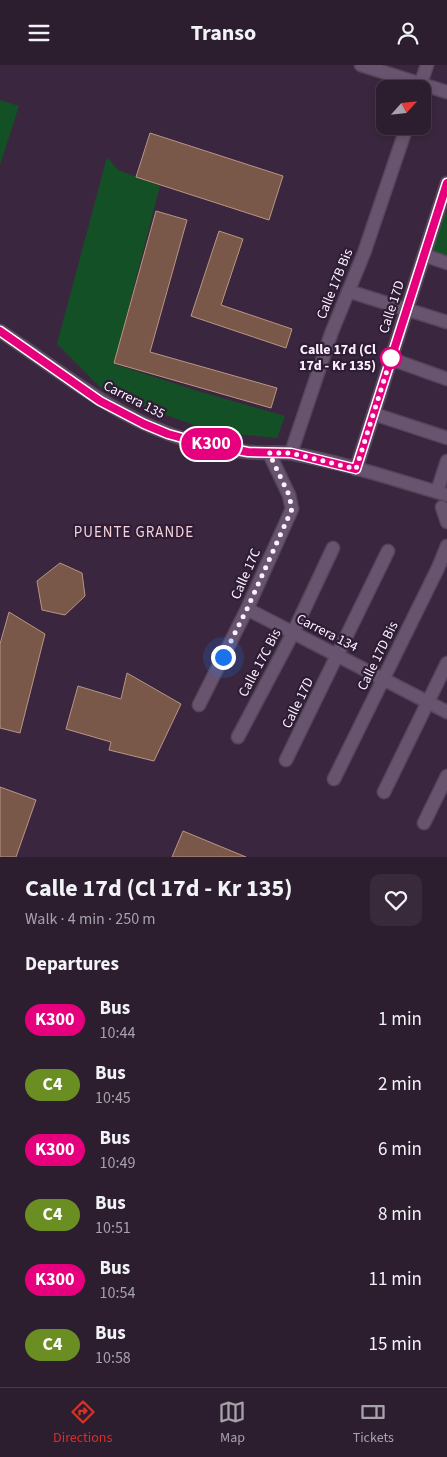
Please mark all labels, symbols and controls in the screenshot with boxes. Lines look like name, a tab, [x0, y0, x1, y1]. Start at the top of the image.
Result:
text: Transo	[191, 17, 256, 49]
icon: menu	[25, 19, 53, 47]
icon: person	[394, 19, 422, 47]
north arrow	[376, 80, 431, 135]
map controls	[376, 80, 431, 135]
street label: Calle 17B Bis	[312, 246, 358, 322]
street label: Calle 17D	[374, 278, 410, 336]
place label: Calle 17d (Cl 17d - Kr 135)	[299, 340, 376, 376]
marker: Calle 17d (Cl 17d - Kr 135)	[380, 347, 402, 369]
street label: Carrera 135	[100, 376, 168, 424]
line badge: K300	[176, 428, 246, 460]
text: K300	[191, 431, 231, 456]
district label: PUENTE GRANDE	[74, 522, 194, 543]
street label: Calle 17C	[226, 545, 266, 603]
street label: Carrera 134	[293, 609, 361, 657]
street label: Calle 17D Bis	[353, 618, 403, 694]
street label: Calle 17C Bis	[234, 625, 286, 700]
your location	[211, 645, 236, 670]
street label: Calle 17D	[277, 674, 319, 732]
text: Calle 17d (Cl 17d - Kr 135)	[25, 871, 292, 906]
button: heart	[370, 874, 422, 926]
text: Walk · 4 min · 250 m	[25, 908, 156, 930]
text: Departures	[25, 951, 119, 978]
text: Bus	[100, 995, 130, 1022]
text: 1 min	[378, 1006, 422, 1033]
text: K300	[35, 1007, 75, 1032]
text: 10:44	[100, 1022, 135, 1044]
text: Bus	[95, 1060, 126, 1087]
text: 2 min	[378, 1071, 422, 1098]
text: C4	[43, 1072, 62, 1097]
text: 10:45	[95, 1087, 131, 1109]
text: Bus	[100, 1125, 130, 1152]
text: 6 min	[378, 1136, 422, 1163]
text: K300	[35, 1137, 75, 1162]
text: 10:49	[100, 1152, 135, 1174]
text: Bus	[95, 1190, 126, 1217]
text: 8 min	[378, 1201, 422, 1228]
text: C4	[43, 1202, 62, 1227]
text: 10:51	[95, 1217, 131, 1239]
text: Bus	[100, 1255, 130, 1282]
text: 11 min	[368, 1266, 422, 1293]
text: K300	[35, 1267, 75, 1292]
text: 10:54	[100, 1282, 135, 1304]
text: Bus	[95, 1320, 126, 1347]
text: 15 min	[368, 1331, 422, 1358]
text: C4	[43, 1332, 62, 1357]
text: 10:58	[95, 1347, 131, 1369]
tab: Directions	[53, 1398, 112, 1448]
tab: Map	[218, 1398, 246, 1448]
tab: Tickets	[353, 1398, 394, 1448]

